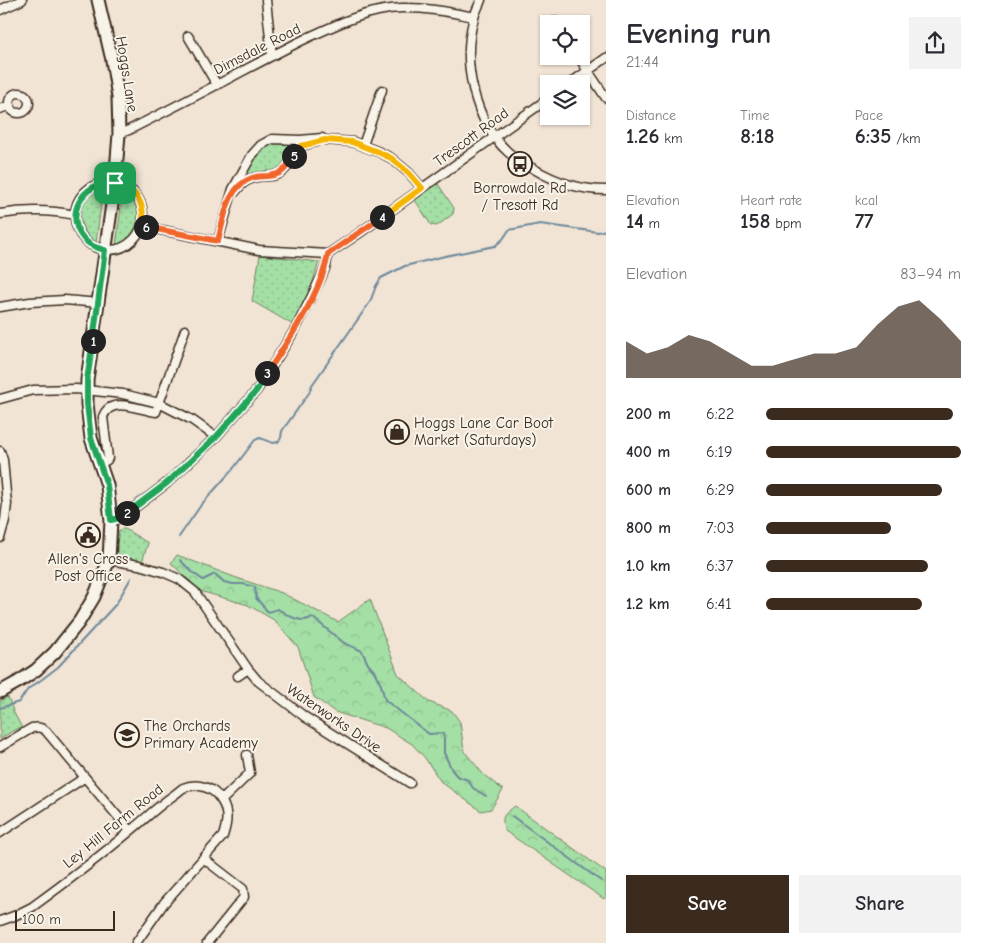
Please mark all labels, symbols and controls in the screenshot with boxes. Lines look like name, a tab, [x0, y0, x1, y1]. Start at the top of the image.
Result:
map controls	[540, 15, 590, 125]
button: locate	[540, 15, 590, 65]
button: share	[909, 17, 961, 69]
text: Evening run	[626, 18, 771, 50]
street label: Dimsdale Road	[210, 19, 304, 79]
street label: Hoggs Lane	[112, 35, 142, 114]
text: 21:44	[626, 53, 659, 71]
button: layers	[540, 75, 590, 125]
street label: Trescott Road	[430, 104, 512, 170]
text: Distance	[626, 107, 676, 124]
text: Time	[740, 107, 769, 124]
text: Pace	[855, 107, 883, 124]
text: 1.26	[626, 124, 660, 148]
text: 8:18	[740, 124, 774, 148]
text: 6:35	[855, 124, 892, 148]
text: km	[660, 130, 683, 147]
text: /km	[892, 130, 921, 147]
pin: 5	[282, 144, 306, 168]
text: 5	[291, 148, 298, 165]
bus stop icon: Borrowdale Rd / Tresott Rd	[507, 151, 533, 177]
pin	[94, 162, 136, 204]
icon: arrive	[101, 169, 129, 197]
place label: Borrowdale Rd / Tresott Rd	[473, 179, 567, 214]
text: Elevation	[626, 192, 680, 209]
text: Heart rate	[740, 192, 802, 209]
text: kcal	[855, 192, 878, 209]
pin: 4	[370, 204, 394, 230]
text: 4	[379, 209, 386, 226]
text: 14	[626, 209, 644, 233]
text: 158	[740, 209, 770, 233]
text: 77	[855, 209, 874, 233]
pin: 6	[134, 214, 158, 240]
text: m	[644, 215, 660, 232]
text: bpm	[770, 215, 802, 232]
text: 6	[143, 219, 150, 236]
text: Elevation	[626, 265, 687, 283]
text: 83–94 m	[900, 265, 961, 283]
pin: 1	[80, 328, 106, 354]
text: 1	[91, 333, 96, 350]
pin: 3	[254, 360, 280, 386]
text: 3	[264, 365, 271, 382]
text: 200 m	[626, 405, 671, 423]
text: 6:22	[706, 405, 734, 423]
place label: Hoggs Lane Car Boot Market (Saturdays)	[414, 414, 554, 449]
shop icon: Hoggs Lane Car Boot Market (Saturdays)	[384, 419, 410, 445]
text: 400 m	[626, 443, 670, 461]
text: 6:19	[706, 443, 732, 461]
text: 600 m	[626, 481, 671, 499]
text: 6:29	[706, 481, 734, 499]
pin: 2	[114, 500, 140, 526]
text: 2	[124, 505, 131, 522]
text: 800 m	[626, 519, 671, 537]
text: 7:03	[706, 519, 734, 537]
public building icon: Allen's Cross Post Office	[75, 522, 101, 548]
place label: Allen's Cross Post Office	[48, 550, 128, 585]
text: 1.0 km	[626, 557, 671, 575]
text: 6:37	[706, 557, 733, 575]
text: 1.2 km	[626, 595, 669, 613]
text: 6:41	[706, 595, 732, 613]
street label: Waterworks Drive	[283, 680, 385, 757]
place label: The Orchards Primary Academy	[144, 717, 258, 752]
school or university icon: The Orchards Primary Academy	[114, 722, 140, 748]
street label: Ley Hill Farm Road	[59, 780, 167, 872]
button: Save	[626, 875, 789, 933]
button: Share	[799, 875, 961, 933]
scale bar	[15, 908, 115, 931]
text: 100 m	[22, 911, 61, 928]

